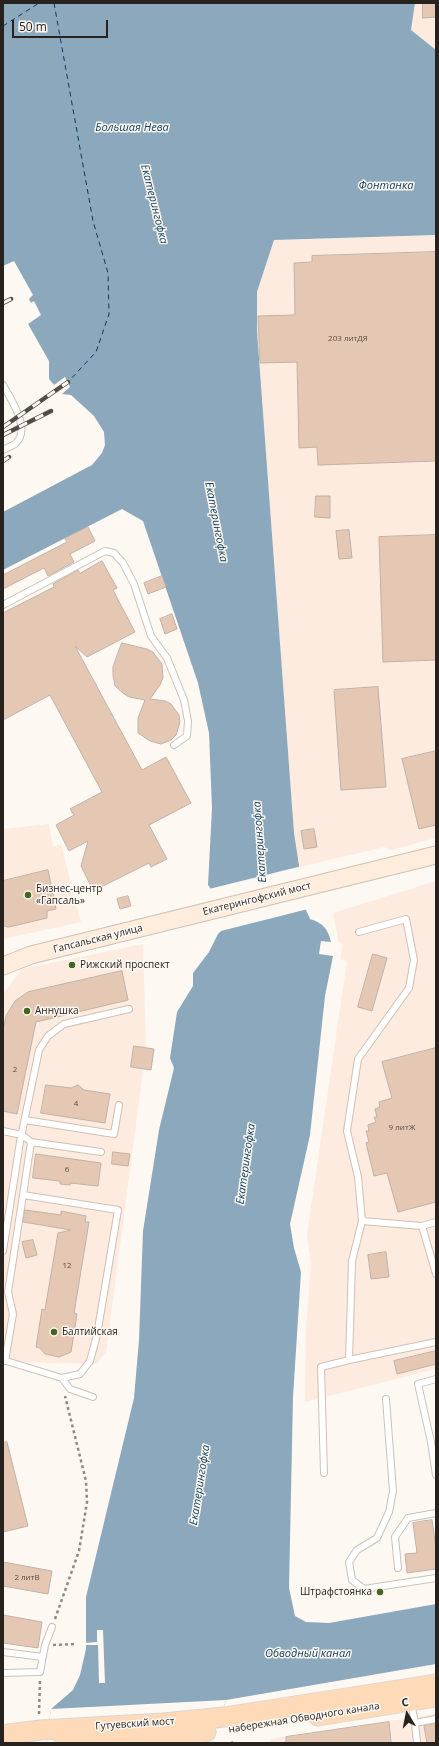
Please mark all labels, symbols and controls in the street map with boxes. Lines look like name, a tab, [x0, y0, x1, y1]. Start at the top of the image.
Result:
scale bar	[14, 12, 110, 38]
text: 50 m	[19, 18, 47, 35]
water label: Большая Нева	[95, 121, 169, 135]
water label: Екатерингофка	[138, 163, 170, 245]
water label: Фонтанка	[359, 179, 413, 193]
house number: 203 литДЯ	[328, 334, 368, 344]
water label: Екатерингофка	[202, 481, 230, 563]
water label: Екатерингофка	[251, 801, 269, 883]
street label: Екатерингофский мост	[202, 880, 312, 918]
place label: Бизнес-центр «Гапсаль»	[36, 883, 102, 906]
marker: Бизнес-центр «Гапсаль»	[23, 890, 33, 900]
street label: Гапсальская улица	[52, 922, 144, 956]
place label: Рижский проспект	[80, 959, 170, 971]
marker: Рижский проспект	[67, 960, 77, 970]
place label: Аннушка	[35, 1005, 79, 1017]
marker: Аннушка	[22, 1006, 32, 1016]
house number: 2	[13, 1065, 17, 1075]
house number: 4	[74, 1099, 78, 1109]
water label: Екатерингофка	[234, 1123, 258, 1205]
house number: 9 литЖ	[389, 1123, 415, 1133]
house number: 6	[65, 1165, 69, 1175]
house number: 12	[62, 1261, 72, 1271]
place label: Балтийская	[62, 1326, 118, 1338]
marker: Балтийская	[49, 1327, 59, 1337]
water label: Екатерингофка	[187, 1444, 213, 1526]
house number: 2 литВ	[14, 1573, 40, 1583]
place label: Штрафстоянка	[300, 1586, 372, 1598]
marker: Штрафстоянка	[375, 1587, 385, 1597]
water label: Обводный канал	[265, 1647, 351, 1661]
north arrow	[387, 1694, 427, 1734]
text: С	[400, 1694, 410, 1710]
street label: набережная Обводного канала	[228, 1700, 380, 1736]
street label: Гутуевский мост	[95, 1715, 175, 1733]

